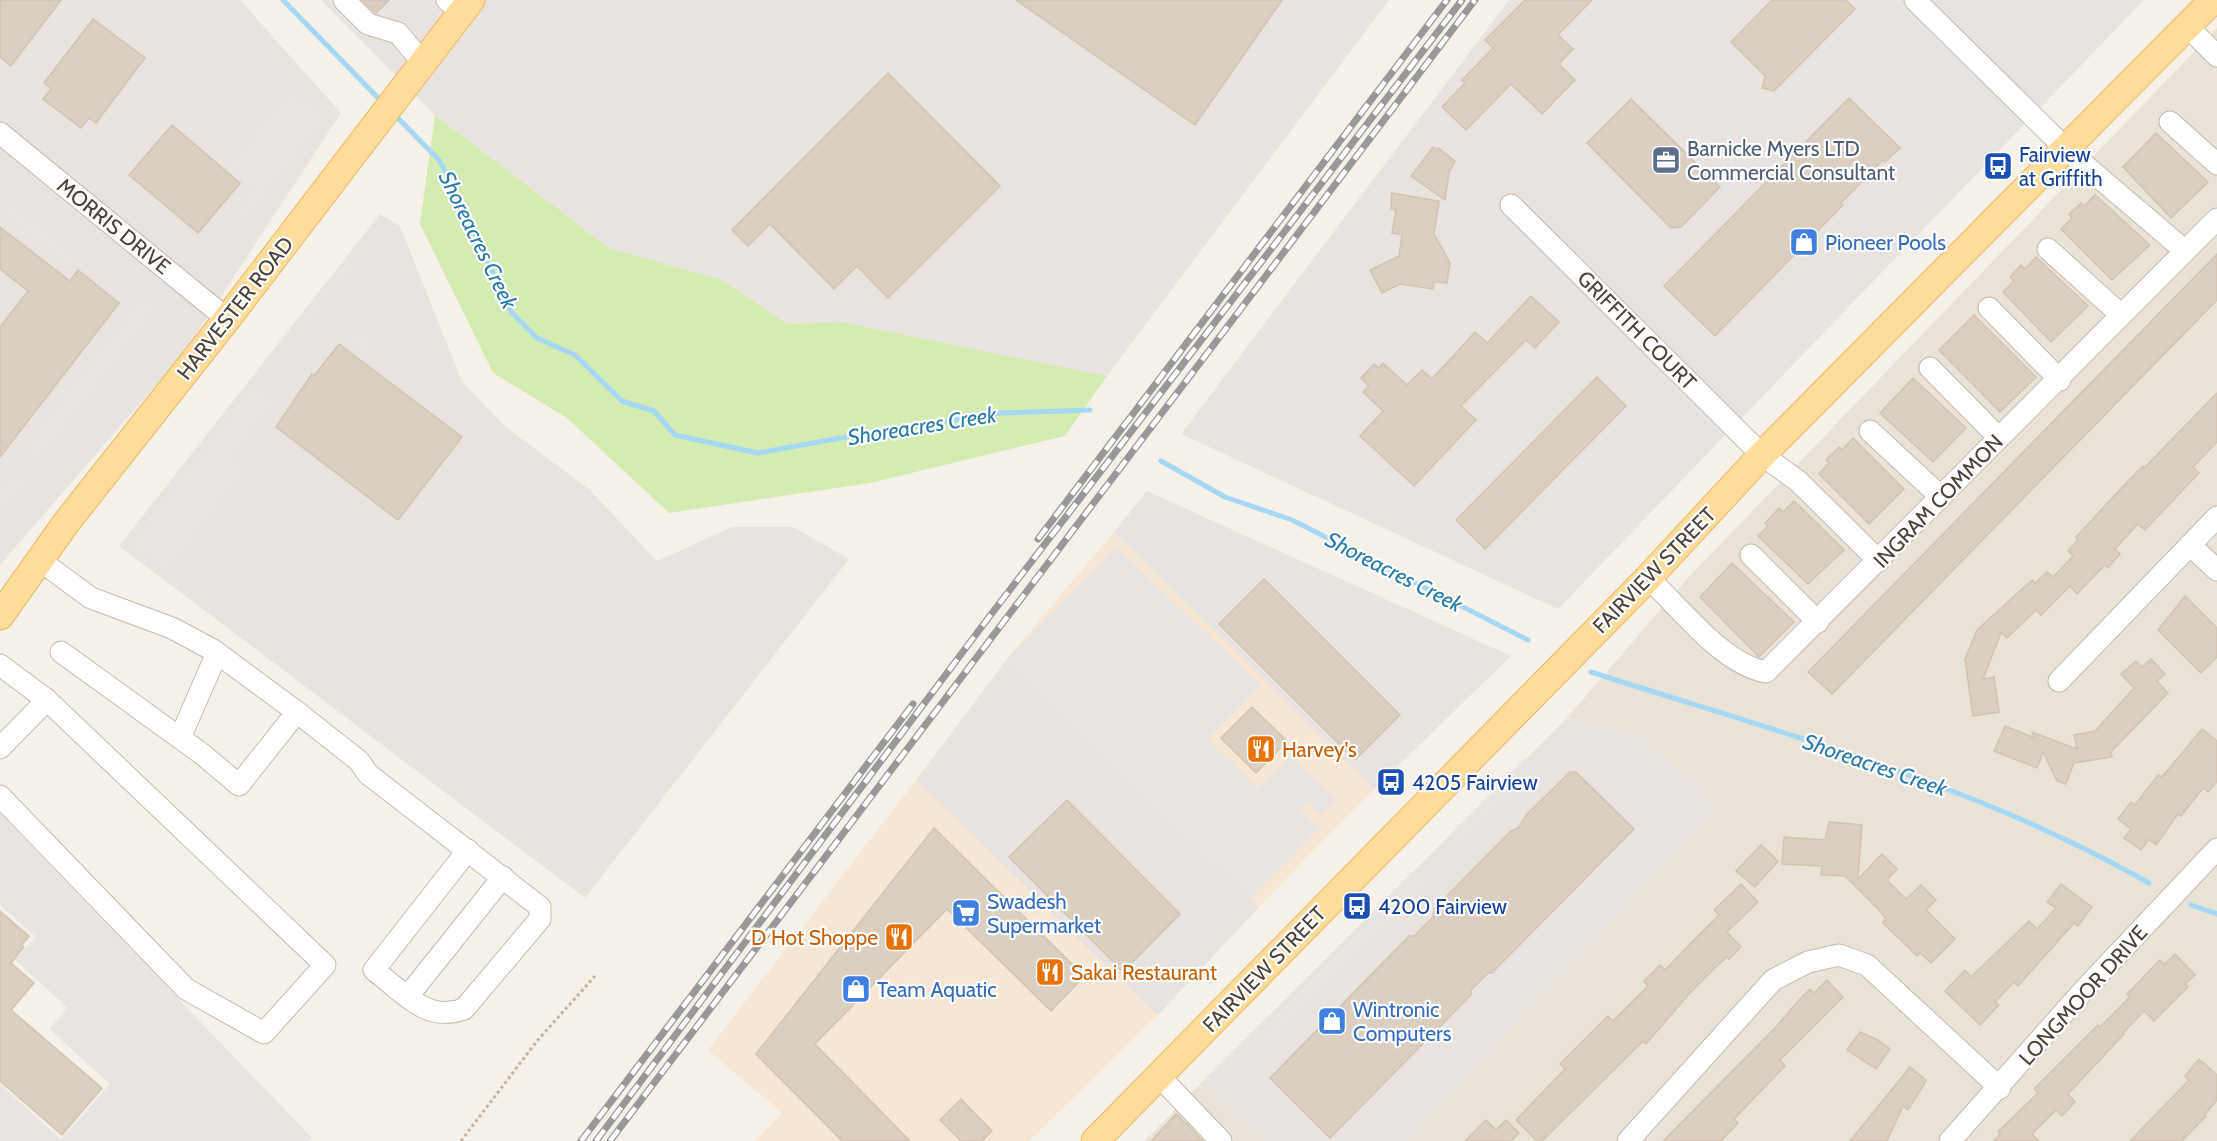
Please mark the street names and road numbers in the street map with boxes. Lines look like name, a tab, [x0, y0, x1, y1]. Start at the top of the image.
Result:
street label: MORRIS DRIVE	[52, 173, 176, 279]
street label: HARVESTER ROAD	[172, 232, 298, 384]
street label: GRIFFITH COURT	[1572, 265, 1702, 395]
street label: INGRAM COMMON	[1868, 429, 2008, 573]
street label: FAIRVIEW STREET	[1587, 502, 1721, 638]
street label: FAIRVIEW STREET	[1197, 901, 1331, 1037]
street label: LONGMOOR DRIVE	[2014, 920, 2152, 1070]

